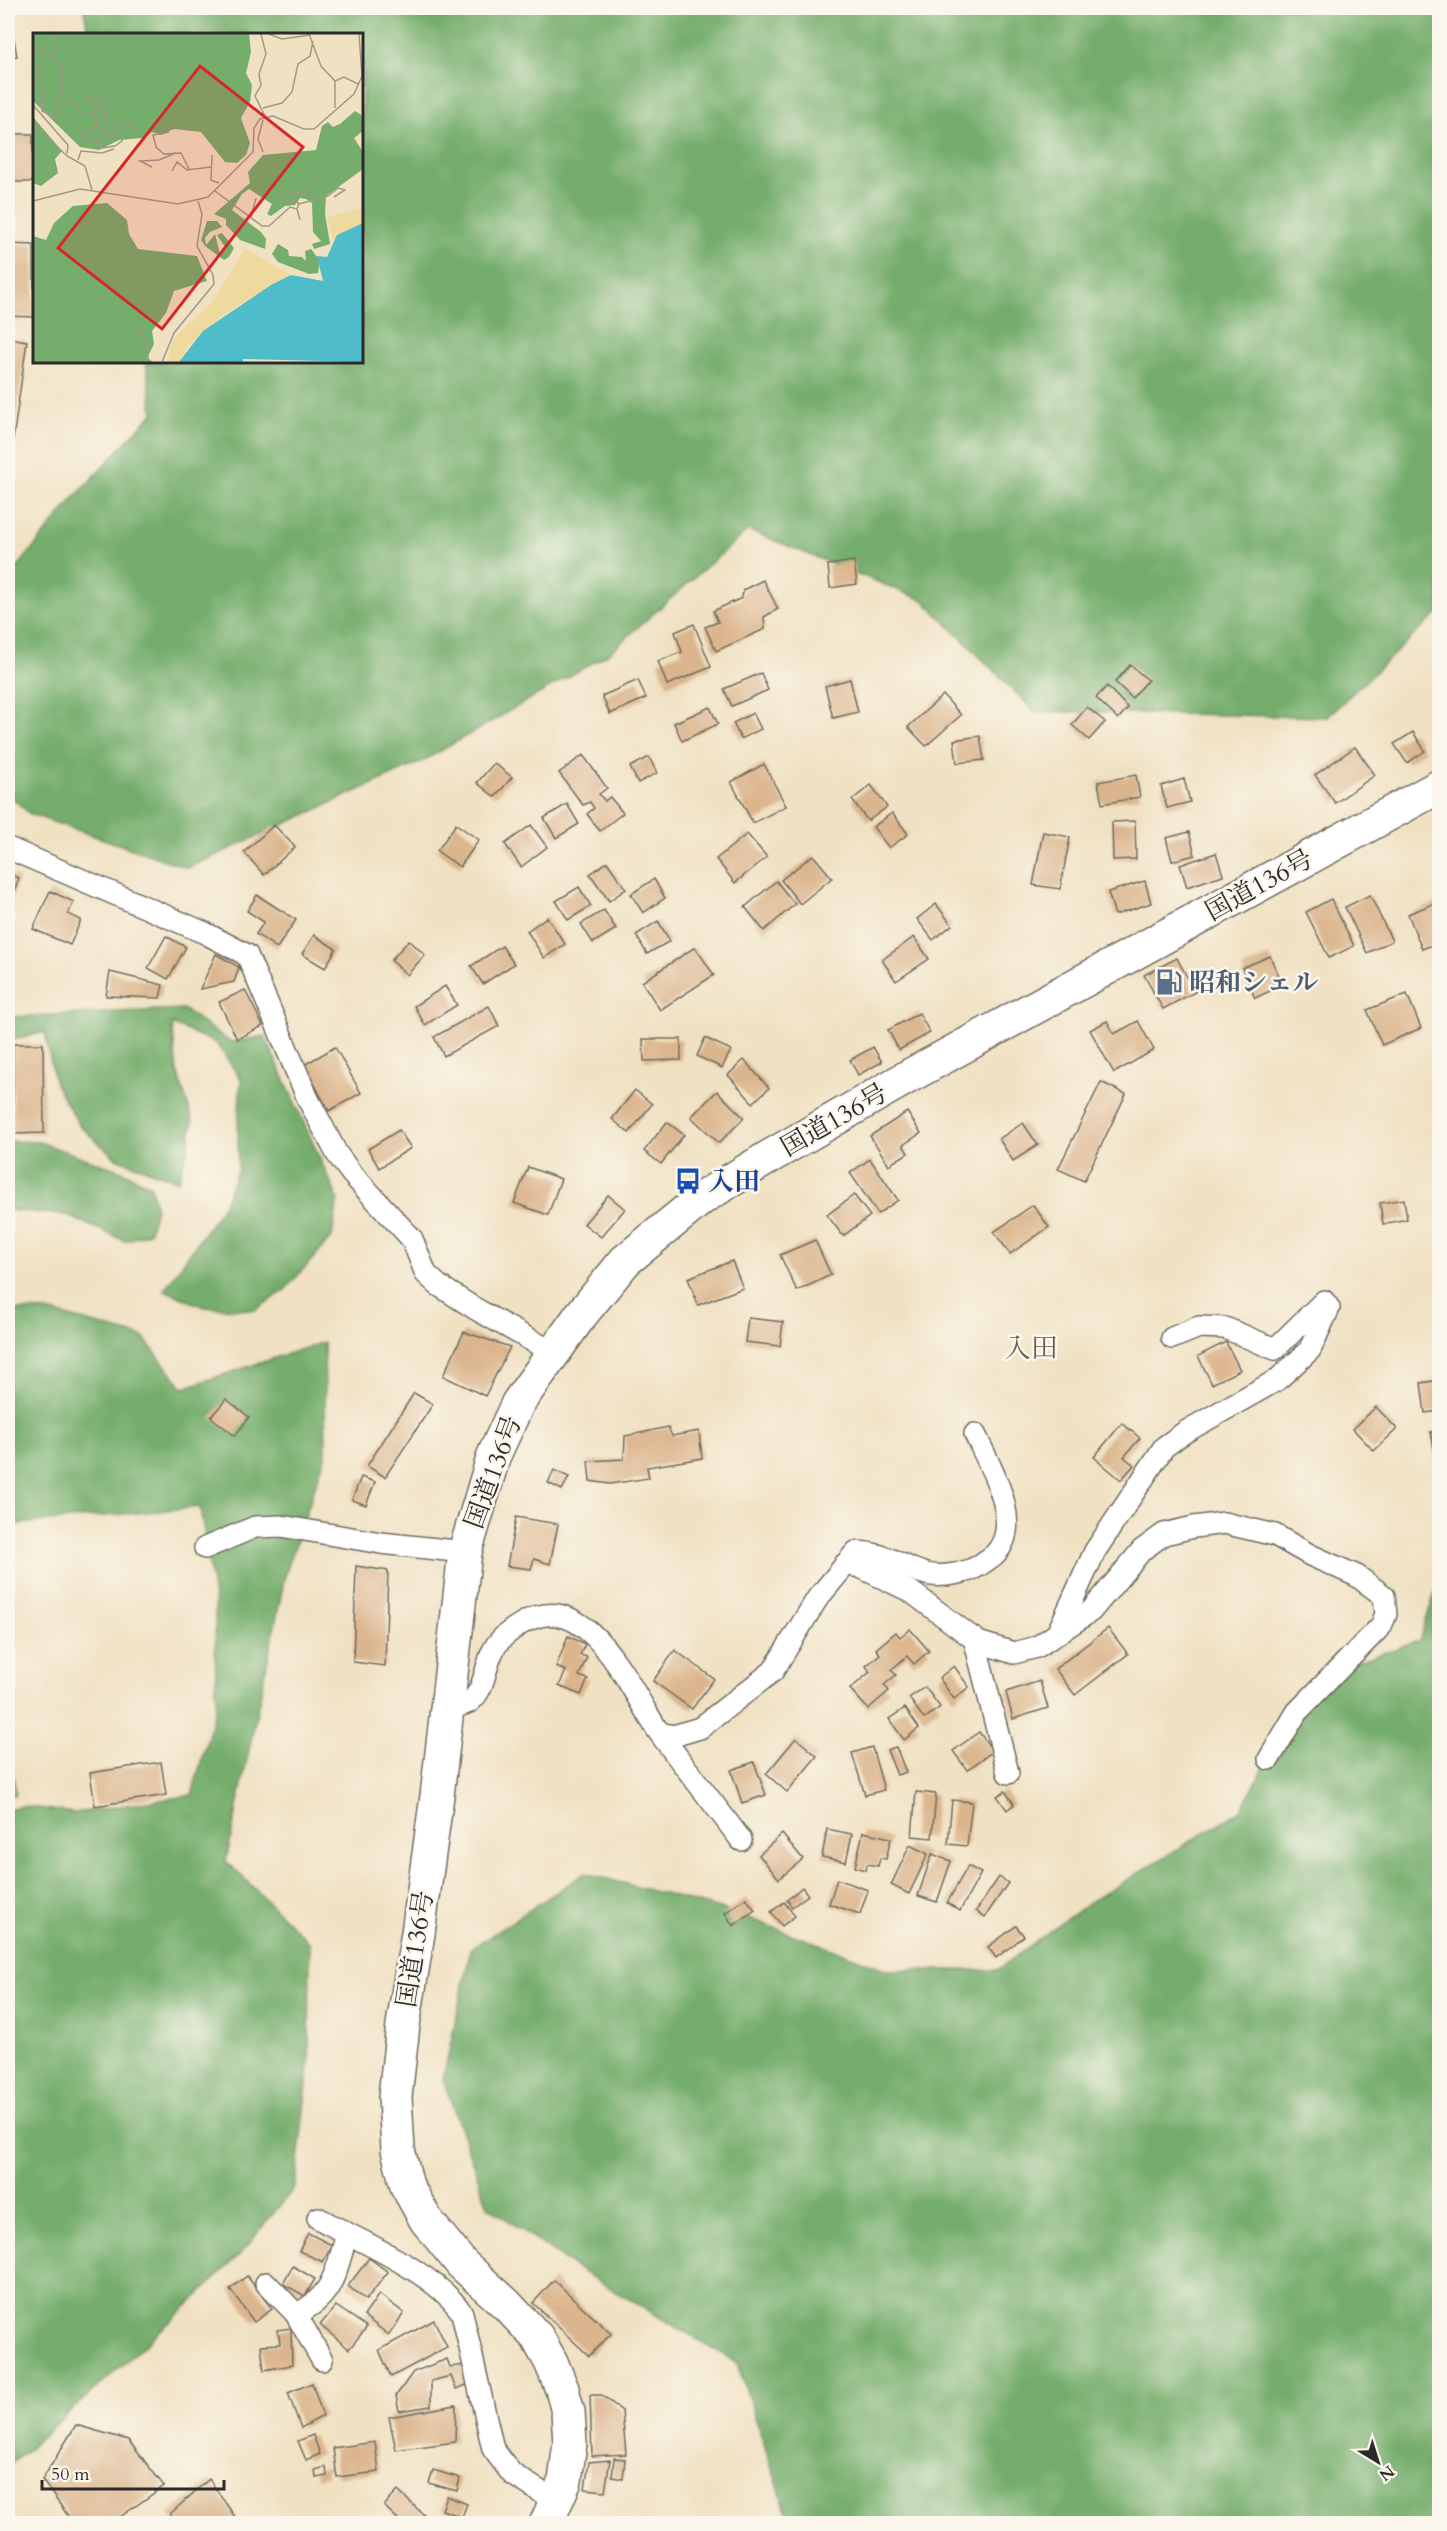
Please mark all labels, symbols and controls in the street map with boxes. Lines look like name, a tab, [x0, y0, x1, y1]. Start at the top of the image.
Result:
inset map	[33, 33, 363, 363]
street label: 国道136号	[1199, 841, 1319, 929]
place label: 昭和シェル	[1189, 965, 1318, 1000]
fuel station icon: 昭和シェル	[1154, 967, 1184, 997]
street label: 国道136号	[774, 1075, 894, 1165]
place label: 入田	[708, 1164, 760, 1199]
bus stop icon: 入田	[673, 1166, 703, 1196]
district label: 入田	[1004, 1330, 1058, 1367]
street label: 国道136号	[456, 1411, 530, 1533]
street label: 国道136号	[388, 1888, 442, 2010]
north arrow	[1348, 2432, 1408, 2492]
scale bar	[42, 2453, 224, 2491]
text: N	[1374, 2460, 1399, 2486]
text: 50 m	[51, 2462, 90, 2487]

